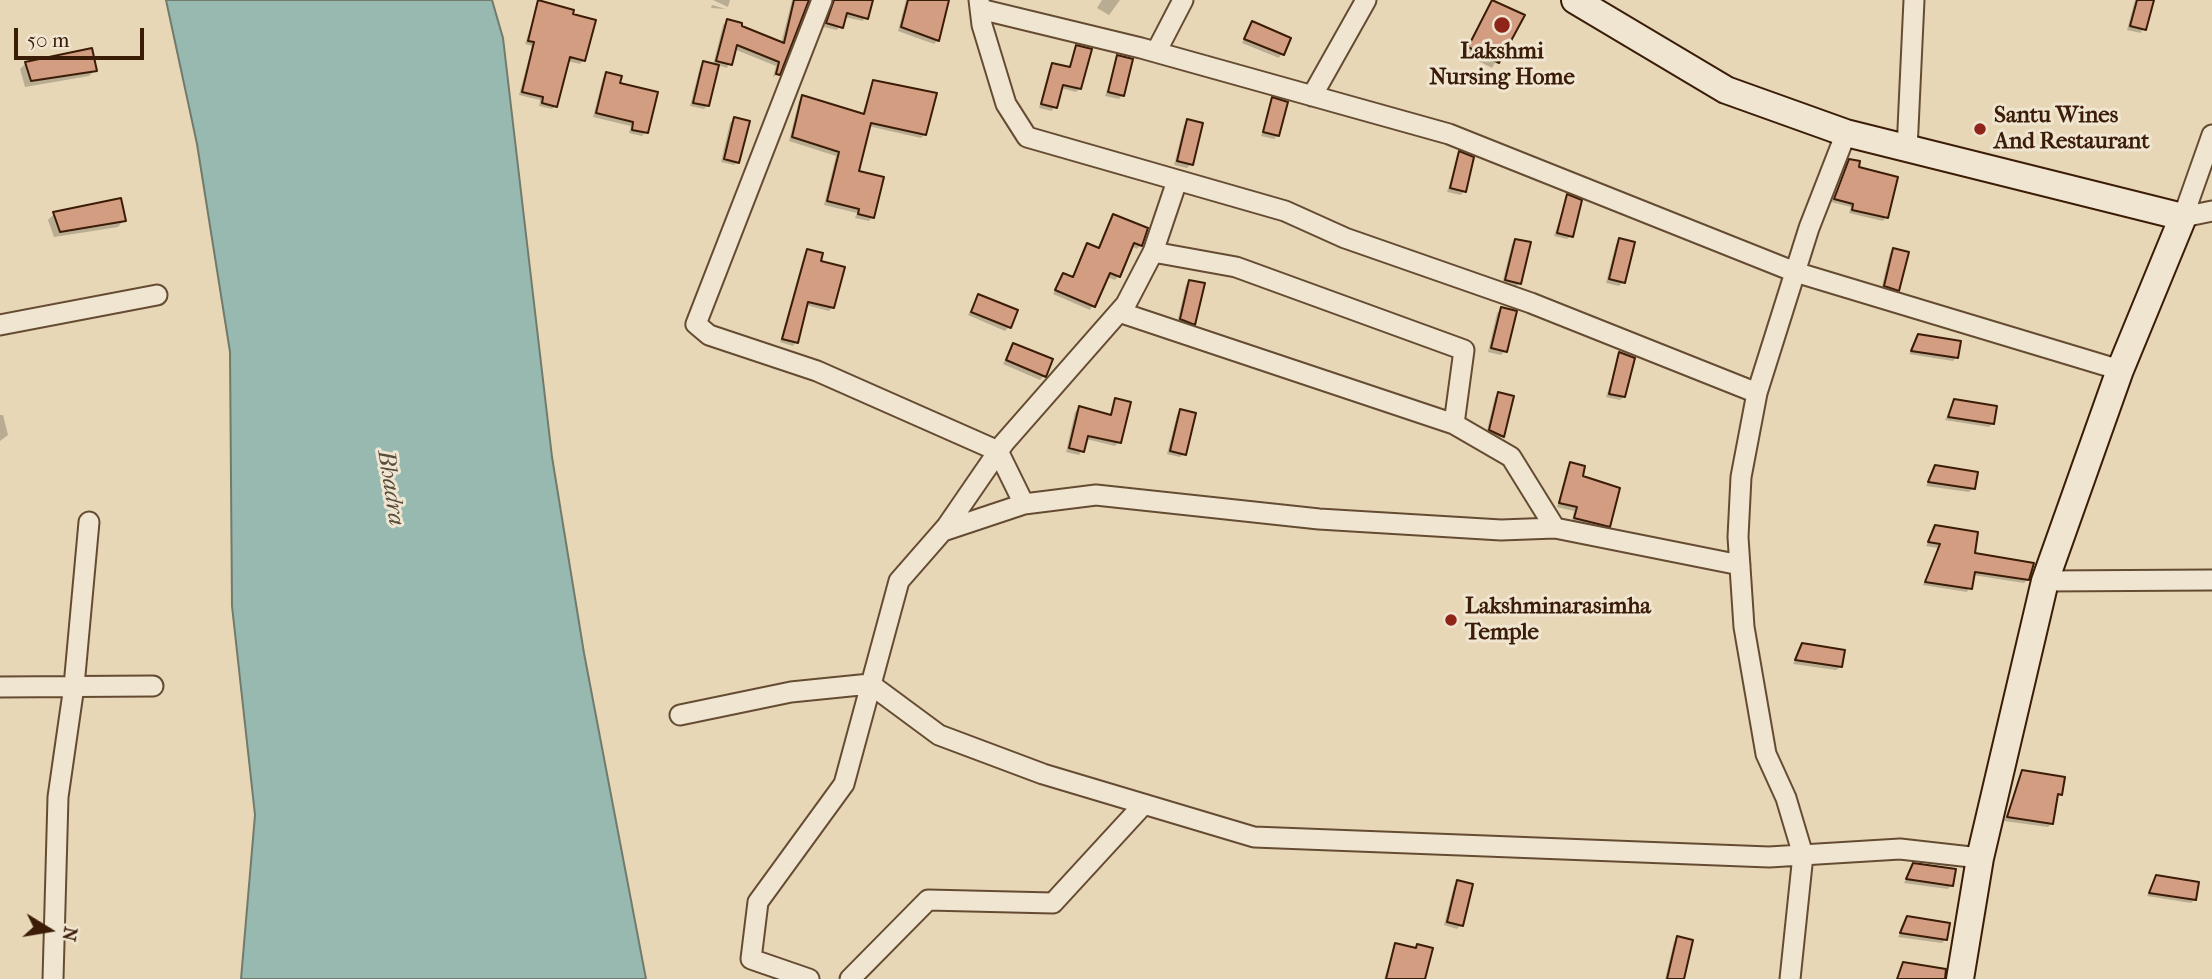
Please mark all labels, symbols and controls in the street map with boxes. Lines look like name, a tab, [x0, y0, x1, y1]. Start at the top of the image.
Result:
scale bar	[18, 14, 147, 58]
marker: Lakshmi Nursing Home	[1492, 15, 1512, 35]
text: 50 m	[27, 28, 70, 52]
place label: Lakshmi Nursing Home	[1429, 38, 1575, 92]
place label: Santu Wines And Restaurant	[1994, 102, 2149, 156]
marker: Santu Wines And Restaurant	[1972, 121, 1988, 137]
water label: Bhadra	[370, 448, 410, 528]
place label: Lakshminarasimha Temple	[1465, 593, 1651, 647]
marker: Lakshminarasimha Temple	[1443, 612, 1459, 628]
north arrow	[14, 895, 84, 965]
text: N	[57, 925, 82, 943]

